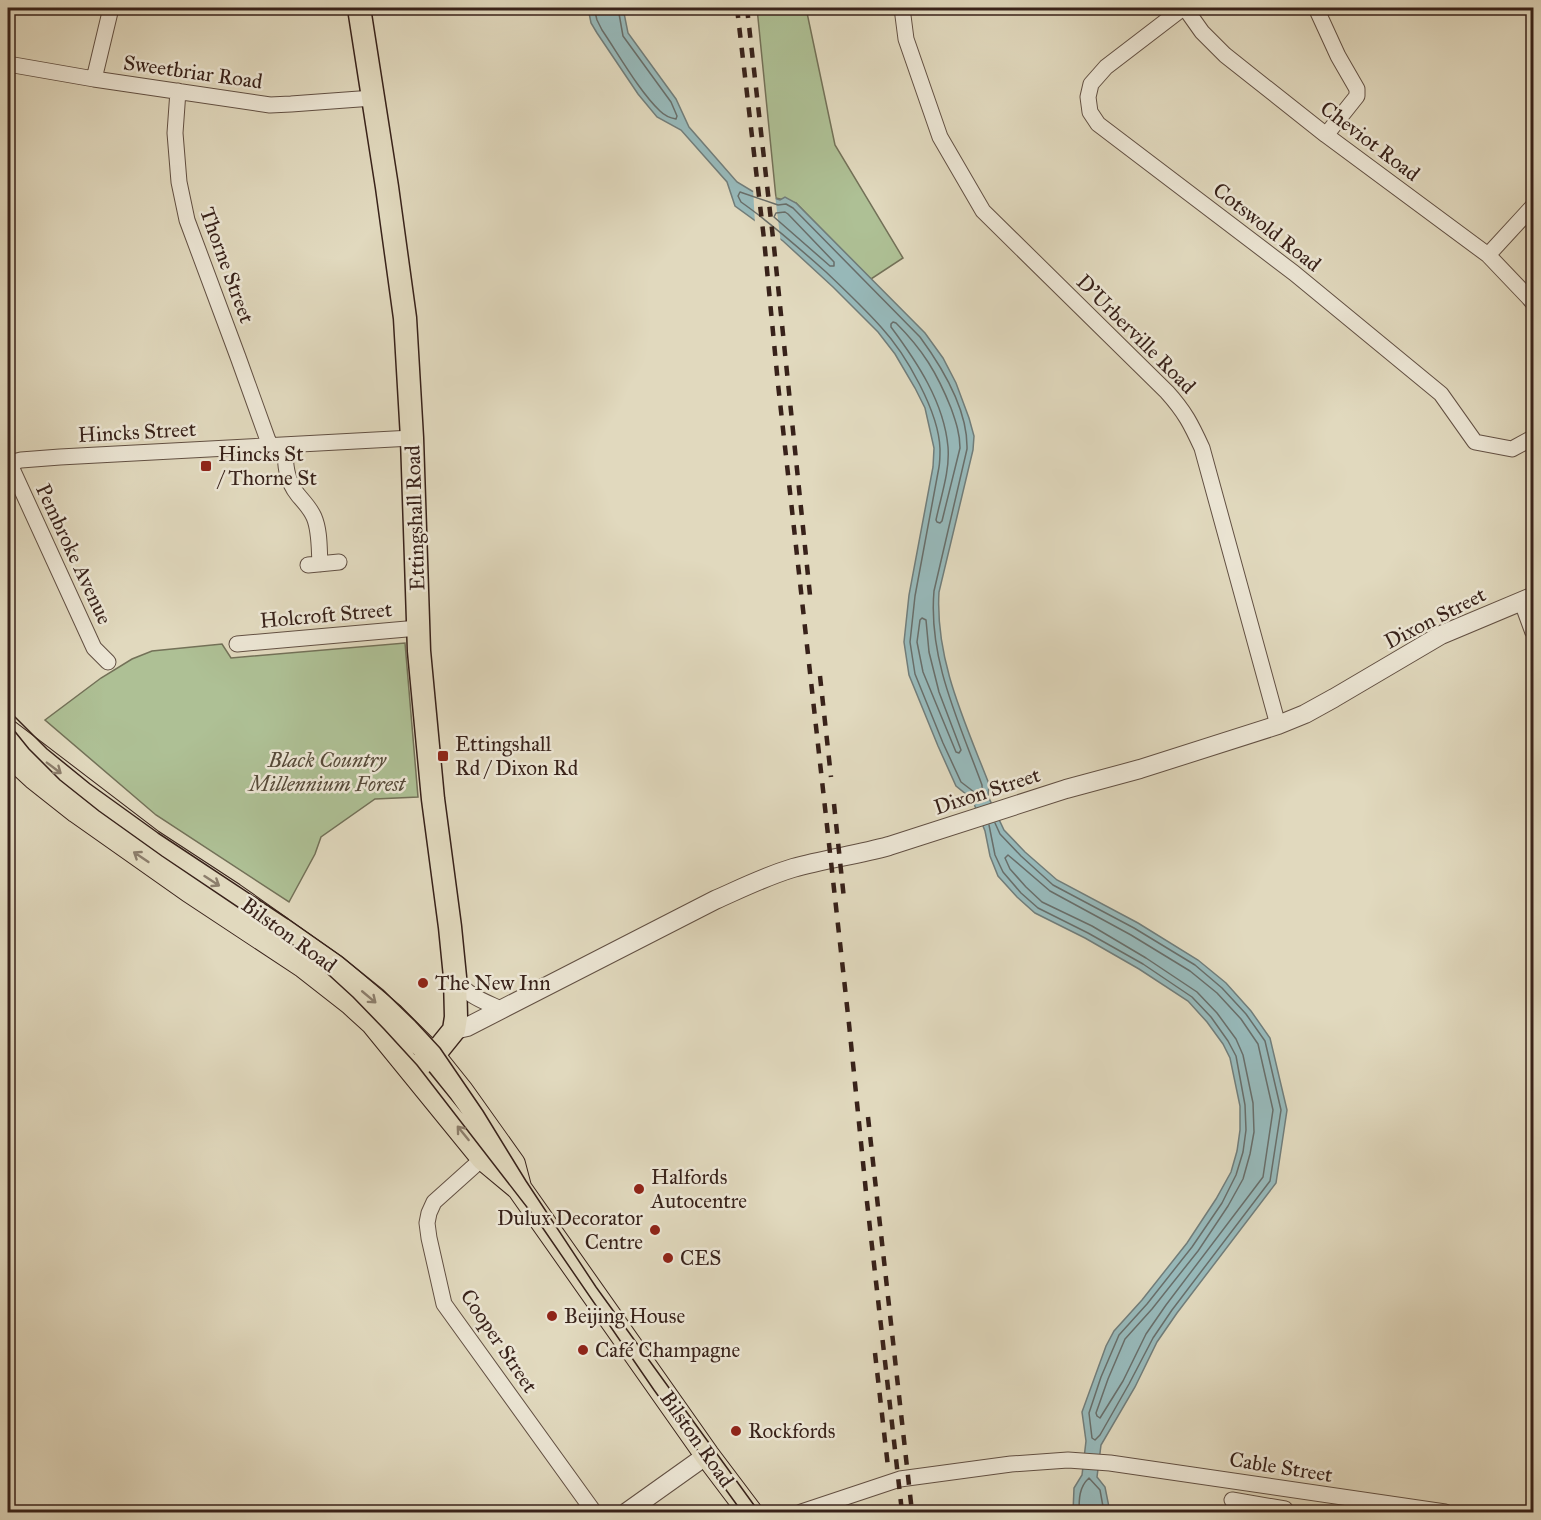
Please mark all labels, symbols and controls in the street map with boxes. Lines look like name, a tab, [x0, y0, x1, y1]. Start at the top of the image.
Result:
street label: Sweetbriar Road	[122, 49, 265, 95]
street label: Cheviot Road	[1315, 95, 1425, 187]
street label: Cotswold Road	[1208, 177, 1327, 277]
street label: Thorne Street	[194, 204, 260, 327]
street label: D'Urberville Road	[1071, 269, 1201, 399]
street label: Hincks Street	[77, 416, 197, 448]
place label: Hincks St / Thorne St	[216, 441, 317, 491]
street label: Ettingshall Road	[399, 444, 431, 591]
marker: Hincks St / Thorne St	[199, 459, 213, 473]
street label: Pembroke Avenue	[30, 480, 118, 629]
street label: Dixon Street	[1380, 581, 1491, 655]
street label: Holcroft Street	[259, 596, 394, 634]
place label: Ettingshall Rd / Dixon Rd	[455, 731, 579, 781]
park label: Black Country Millennium Forest	[247, 747, 407, 797]
marker: Ettingshall Rd / Dixon Rd	[436, 749, 450, 763]
one-way arrow	[46, 761, 62, 774]
street label: Dixon Street	[931, 761, 1044, 820]
one-way arrow	[133, 851, 150, 863]
one-way arrow	[204, 875, 221, 888]
street label: Bilston Road	[236, 892, 342, 979]
place label: The New Inn	[435, 970, 551, 996]
marker: The New Inn	[416, 976, 430, 990]
one-way arrow	[361, 990, 377, 1003]
one-way arrow	[456, 1125, 469, 1141]
place label: Halfords Autocentre	[650, 1164, 747, 1214]
marker: Halfords Autocentre	[632, 1182, 646, 1196]
place label: Dulux Decorator Centre	[497, 1205, 643, 1255]
marker: Dulux Decorator Centre	[648, 1223, 662, 1237]
place label: CES	[680, 1245, 721, 1271]
marker: CES	[661, 1251, 675, 1265]
street label: Cooper Street	[455, 1284, 544, 1398]
place label: Beijing House	[564, 1303, 685, 1329]
marker: Beijing House	[545, 1309, 559, 1323]
place label: Café Champagne	[595, 1337, 740, 1363]
marker: Café Champagne	[576, 1343, 590, 1357]
street label: Bilston Road	[654, 1386, 740, 1493]
place label: Rockfords	[748, 1418, 836, 1444]
marker: Rockfords	[729, 1424, 743, 1438]
street label: Cable Street	[1227, 1446, 1335, 1488]

